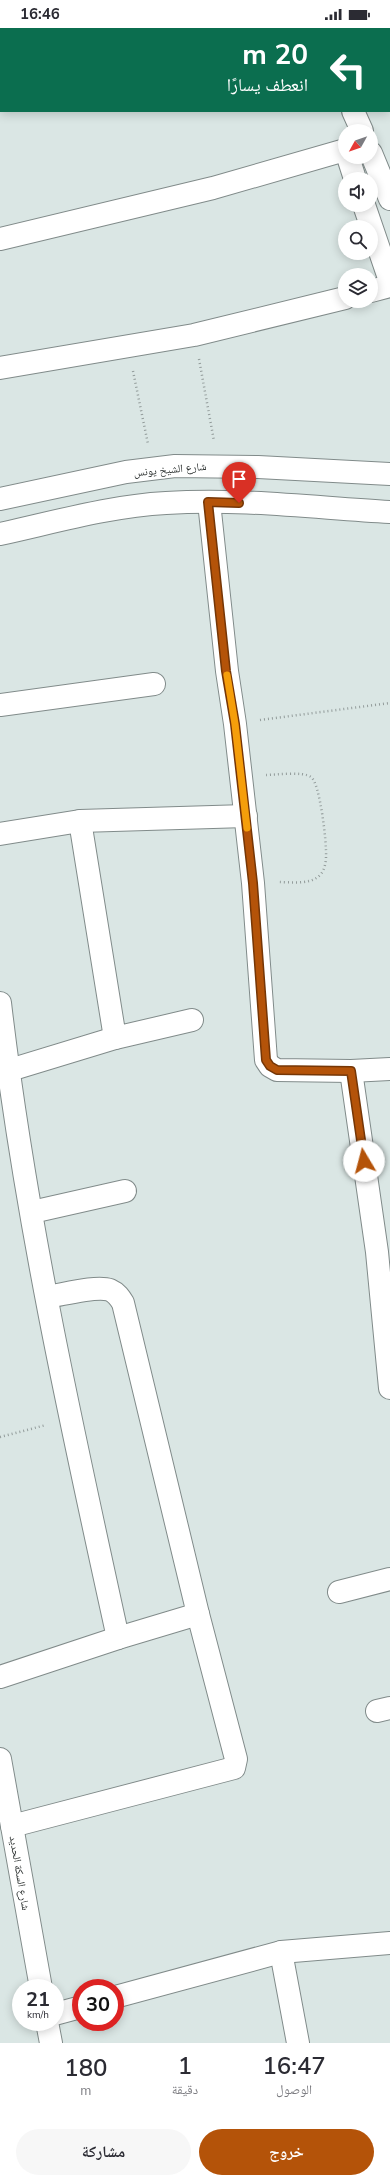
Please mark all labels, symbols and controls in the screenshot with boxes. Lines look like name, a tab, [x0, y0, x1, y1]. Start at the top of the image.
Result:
text: 16:46	[20, 4, 60, 24]
text: 20 m	[242, 36, 308, 74]
icon: left	[322, 44, 374, 96]
text: انعطف يسارًا	[227, 73, 308, 97]
north arrow	[338, 124, 378, 164]
map controls	[338, 124, 378, 308]
button: sound	[338, 172, 378, 212]
button: search	[338, 220, 378, 260]
button: layers	[338, 268, 378, 308]
street label: شارع الشيخ يونس	[133, 459, 207, 480]
pin	[222, 462, 256, 503]
icon: arrive	[228, 468, 250, 490]
position arrow	[343, 1140, 385, 1182]
street label: شارع السكة الحديد	[6, 1835, 33, 1911]
speed limit sign: 30	[72, 1979, 124, 2031]
text: 21	[26, 1986, 50, 2013]
text: km/h	[27, 2008, 49, 2022]
text: 1	[178, 2050, 192, 2082]
text: 16:47	[262, 2050, 326, 2082]
text: 180	[64, 2052, 107, 2084]
text: دقيقة	[172, 2081, 198, 2099]
text: الوصول	[276, 2081, 312, 2099]
text: m	[80, 2082, 91, 2100]
button: مشاركة	[16, 2129, 191, 2175]
button: خروج	[199, 2129, 374, 2175]

